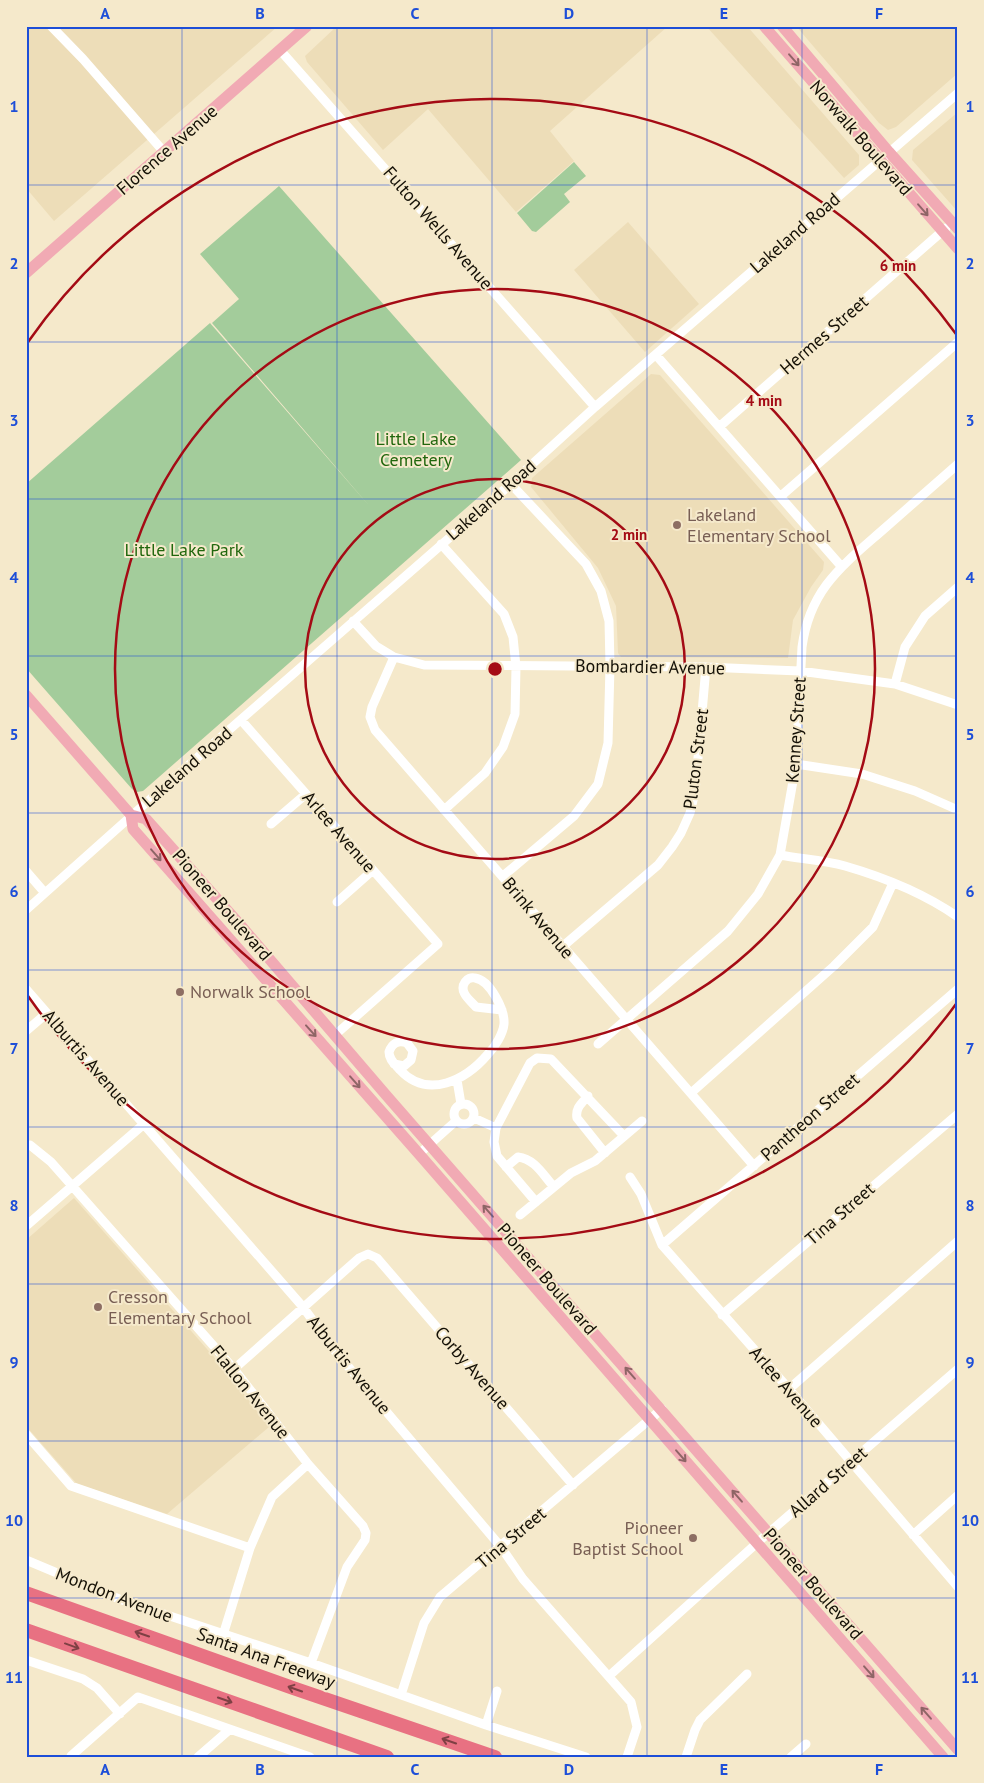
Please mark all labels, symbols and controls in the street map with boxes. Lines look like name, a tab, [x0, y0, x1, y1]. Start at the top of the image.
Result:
text: A	[100, 3, 110, 23]
text: B	[255, 3, 265, 23]
text: C	[411, 3, 420, 23]
text: D	[564, 3, 574, 23]
text: E	[720, 3, 728, 23]
text: F	[875, 3, 883, 23]
one-way arrow	[788, 54, 799, 67]
street label: Norwalk Boulevard	[805, 75, 918, 200]
text: 1	[9, 96, 19, 116]
text: 1	[965, 96, 975, 116]
street label: Florence Avenue	[111, 99, 222, 200]
street label: Fulton Wells Avenue	[379, 161, 498, 294]
street label: Lakeland Road	[745, 187, 845, 278]
one-way arrow	[917, 203, 929, 216]
text: 2	[9, 253, 19, 273]
text: 2	[965, 253, 975, 273]
text: 6 min	[880, 256, 916, 275]
street label: Hermes Street	[775, 290, 873, 379]
text: 4 min	[746, 391, 782, 410]
text: 3	[9, 410, 19, 430]
text: 3	[965, 410, 975, 430]
park label: Little Lake Cemetery	[376, 427, 456, 471]
street label: Lakeland Road	[441, 454, 541, 545]
place label: Lakeland Elementary School	[687, 503, 831, 547]
marker: Lakeland Elementary School	[671, 519, 683, 531]
text: 2 min	[611, 525, 647, 544]
park label: Little Lake Park	[125, 538, 244, 561]
text: 4	[9, 567, 19, 587]
text: 4	[965, 567, 975, 587]
street label: Bombardier Avenue	[575, 654, 725, 679]
centre of rings	[486, 660, 504, 678]
street label: Kenney Street	[780, 676, 811, 784]
street label: Pluton Street	[678, 707, 713, 811]
street label: Lakeland Road	[137, 721, 237, 812]
text: 5	[9, 724, 19, 744]
text: 5	[965, 724, 975, 744]
street label: Arlee Avenue	[298, 786, 381, 877]
street label: Pioneer Boulevard	[168, 844, 277, 965]
one-way arrow	[150, 849, 162, 862]
street label: Brink Avenue	[497, 872, 579, 963]
text: 6	[9, 881, 19, 901]
text: 6	[965, 881, 975, 901]
place label: Norwalk School	[190, 980, 311, 1003]
marker: Norwalk School	[174, 986, 186, 998]
street label: Alburtis Avenue	[38, 1005, 135, 1111]
one-way arrow	[305, 1025, 317, 1038]
text: 7	[9, 1038, 19, 1058]
text: 7	[965, 1038, 975, 1058]
street label: Pantheon Street	[756, 1067, 864, 1166]
one-way arrow	[349, 1075, 361, 1088]
street label: Tina Street	[800, 1177, 879, 1250]
text: 8	[9, 1195, 19, 1215]
text: 8	[965, 1195, 975, 1215]
one-way arrow	[483, 1205, 494, 1218]
street label: Pioneer Boulevard	[493, 1218, 602, 1339]
place label: Cresson Elementary School	[108, 1285, 252, 1329]
marker: Cresson Elementary School	[92, 1301, 104, 1313]
street label: Alburtis Avenue	[302, 1310, 396, 1419]
street label: Corby Avenue	[430, 1321, 515, 1414]
street label: Flallon Avenue	[206, 1340, 295, 1443]
street label: Arlee Avenue	[745, 1341, 828, 1432]
text: 9	[9, 1352, 19, 1372]
text: 9	[965, 1352, 975, 1372]
one-way arrow	[624, 1366, 635, 1379]
street label: Allard Street	[784, 1441, 872, 1522]
one-way arrow	[675, 1450, 687, 1463]
one-way arrow	[731, 1490, 743, 1503]
street label: Tina Street	[471, 1502, 550, 1574]
text: 10	[5, 1510, 23, 1530]
text: 10	[961, 1510, 979, 1530]
place label: Pioneer Baptist School	[572, 1516, 684, 1560]
street label: Pioneer Boulevard	[759, 1523, 868, 1644]
marker: Pioneer Baptist School	[687, 1532, 699, 1544]
street label: Mondon Avenue	[52, 1562, 176, 1627]
street label: Santa Ana Freeway	[194, 1622, 339, 1693]
one-way arrow	[135, 1629, 150, 1638]
one-way arrow	[64, 1642, 79, 1651]
one-way arrow	[864, 1665, 875, 1678]
text: 11	[5, 1667, 23, 1687]
text: 11	[961, 1667, 979, 1687]
one-way arrow	[287, 1683, 303, 1693]
one-way arrow	[217, 1696, 233, 1706]
one-way arrow	[920, 1707, 932, 1720]
one-way arrow	[441, 1736, 457, 1745]
text: A	[100, 1759, 110, 1779]
text: B	[255, 1759, 265, 1779]
text: C	[411, 1759, 420, 1779]
text: D	[564, 1759, 574, 1779]
text: E	[720, 1759, 728, 1779]
text: F	[875, 1759, 883, 1779]

